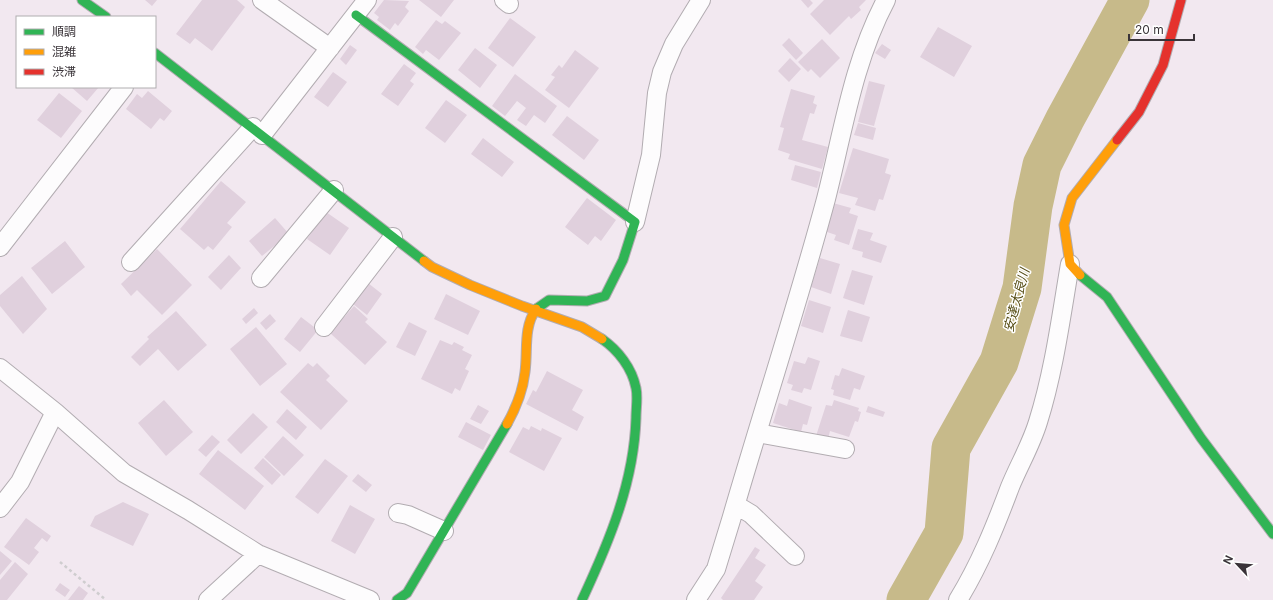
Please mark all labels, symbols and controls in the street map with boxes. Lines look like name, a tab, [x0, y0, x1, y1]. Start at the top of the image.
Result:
legend	[16, 16, 156, 88]
scale bar	[1129, 16, 1194, 42]
text: 20 m	[1135, 22, 1164, 37]
text: 順調	[52, 24, 76, 39]
text: 混雑	[52, 44, 76, 59]
text: 渋滞	[52, 64, 76, 79]
water label: 安達太良川	[1000, 265, 1033, 333]
north arrow	[1217, 544, 1257, 584]
text: N	[1220, 553, 1236, 566]

